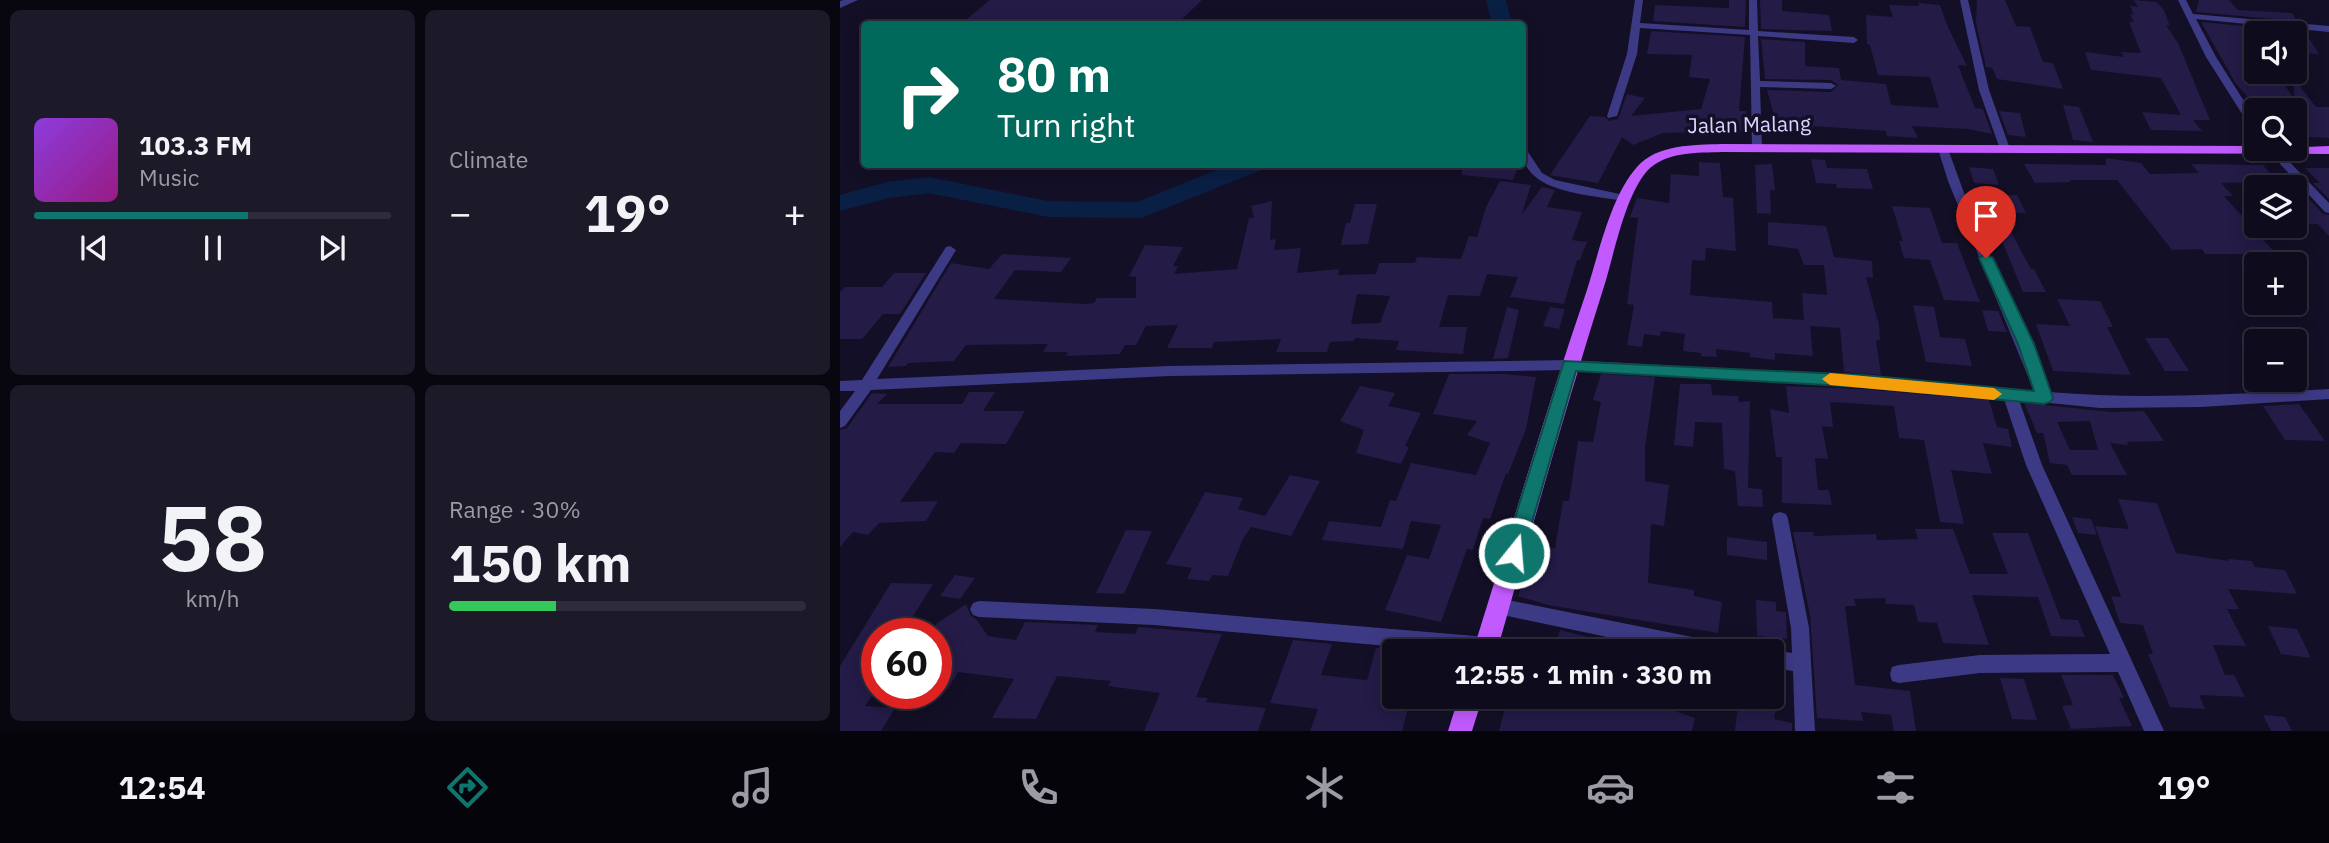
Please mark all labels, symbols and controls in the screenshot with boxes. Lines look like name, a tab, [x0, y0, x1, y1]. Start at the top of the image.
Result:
map controls	[2244, 21, 2307, 392]
button: sound	[2244, 21, 2307, 84]
text: 80 m	[997, 42, 1111, 105]
icon: right	[882, 49, 973, 140]
button: search	[2244, 98, 2307, 161]
text: Turn right	[997, 104, 1135, 146]
street label: Jalan Malang	[1687, 109, 1811, 139]
text: 103.3 FM	[139, 128, 252, 162]
text: Climate	[449, 144, 528, 174]
text: Music	[139, 162, 199, 192]
button: layers	[2244, 175, 2307, 238]
text: 19°	[584, 179, 671, 246]
pin	[1956, 186, 2016, 258]
text: −	[449, 188, 472, 237]
text: +	[783, 188, 806, 237]
icon: arrive	[1967, 197, 2005, 235]
icon: previous	[75, 229, 113, 267]
icon: pause	[194, 229, 232, 267]
icon: next	[313, 229, 351, 267]
button: +	[2244, 252, 2307, 315]
button: −	[2244, 329, 2307, 392]
text: 58	[158, 478, 267, 596]
text: Range · 30%	[449, 494, 581, 524]
position arrow	[1477, 516, 1551, 590]
text: 150 km	[449, 529, 631, 596]
text: km/h	[185, 583, 240, 613]
speed limit sign: 60	[861, 618, 952, 709]
text: 12:55 · 1 min · 330 m	[1454, 657, 1712, 691]
icon: directions	[443, 763, 492, 812]
icon: music	[728, 763, 777, 812]
icon: phone	[1014, 763, 1063, 812]
icon: climate	[1300, 763, 1349, 812]
icon: car	[1586, 763, 1635, 812]
icon: filters	[1871, 763, 1920, 812]
text: 12:54	[118, 766, 206, 808]
text: 19°	[2157, 766, 2211, 808]

